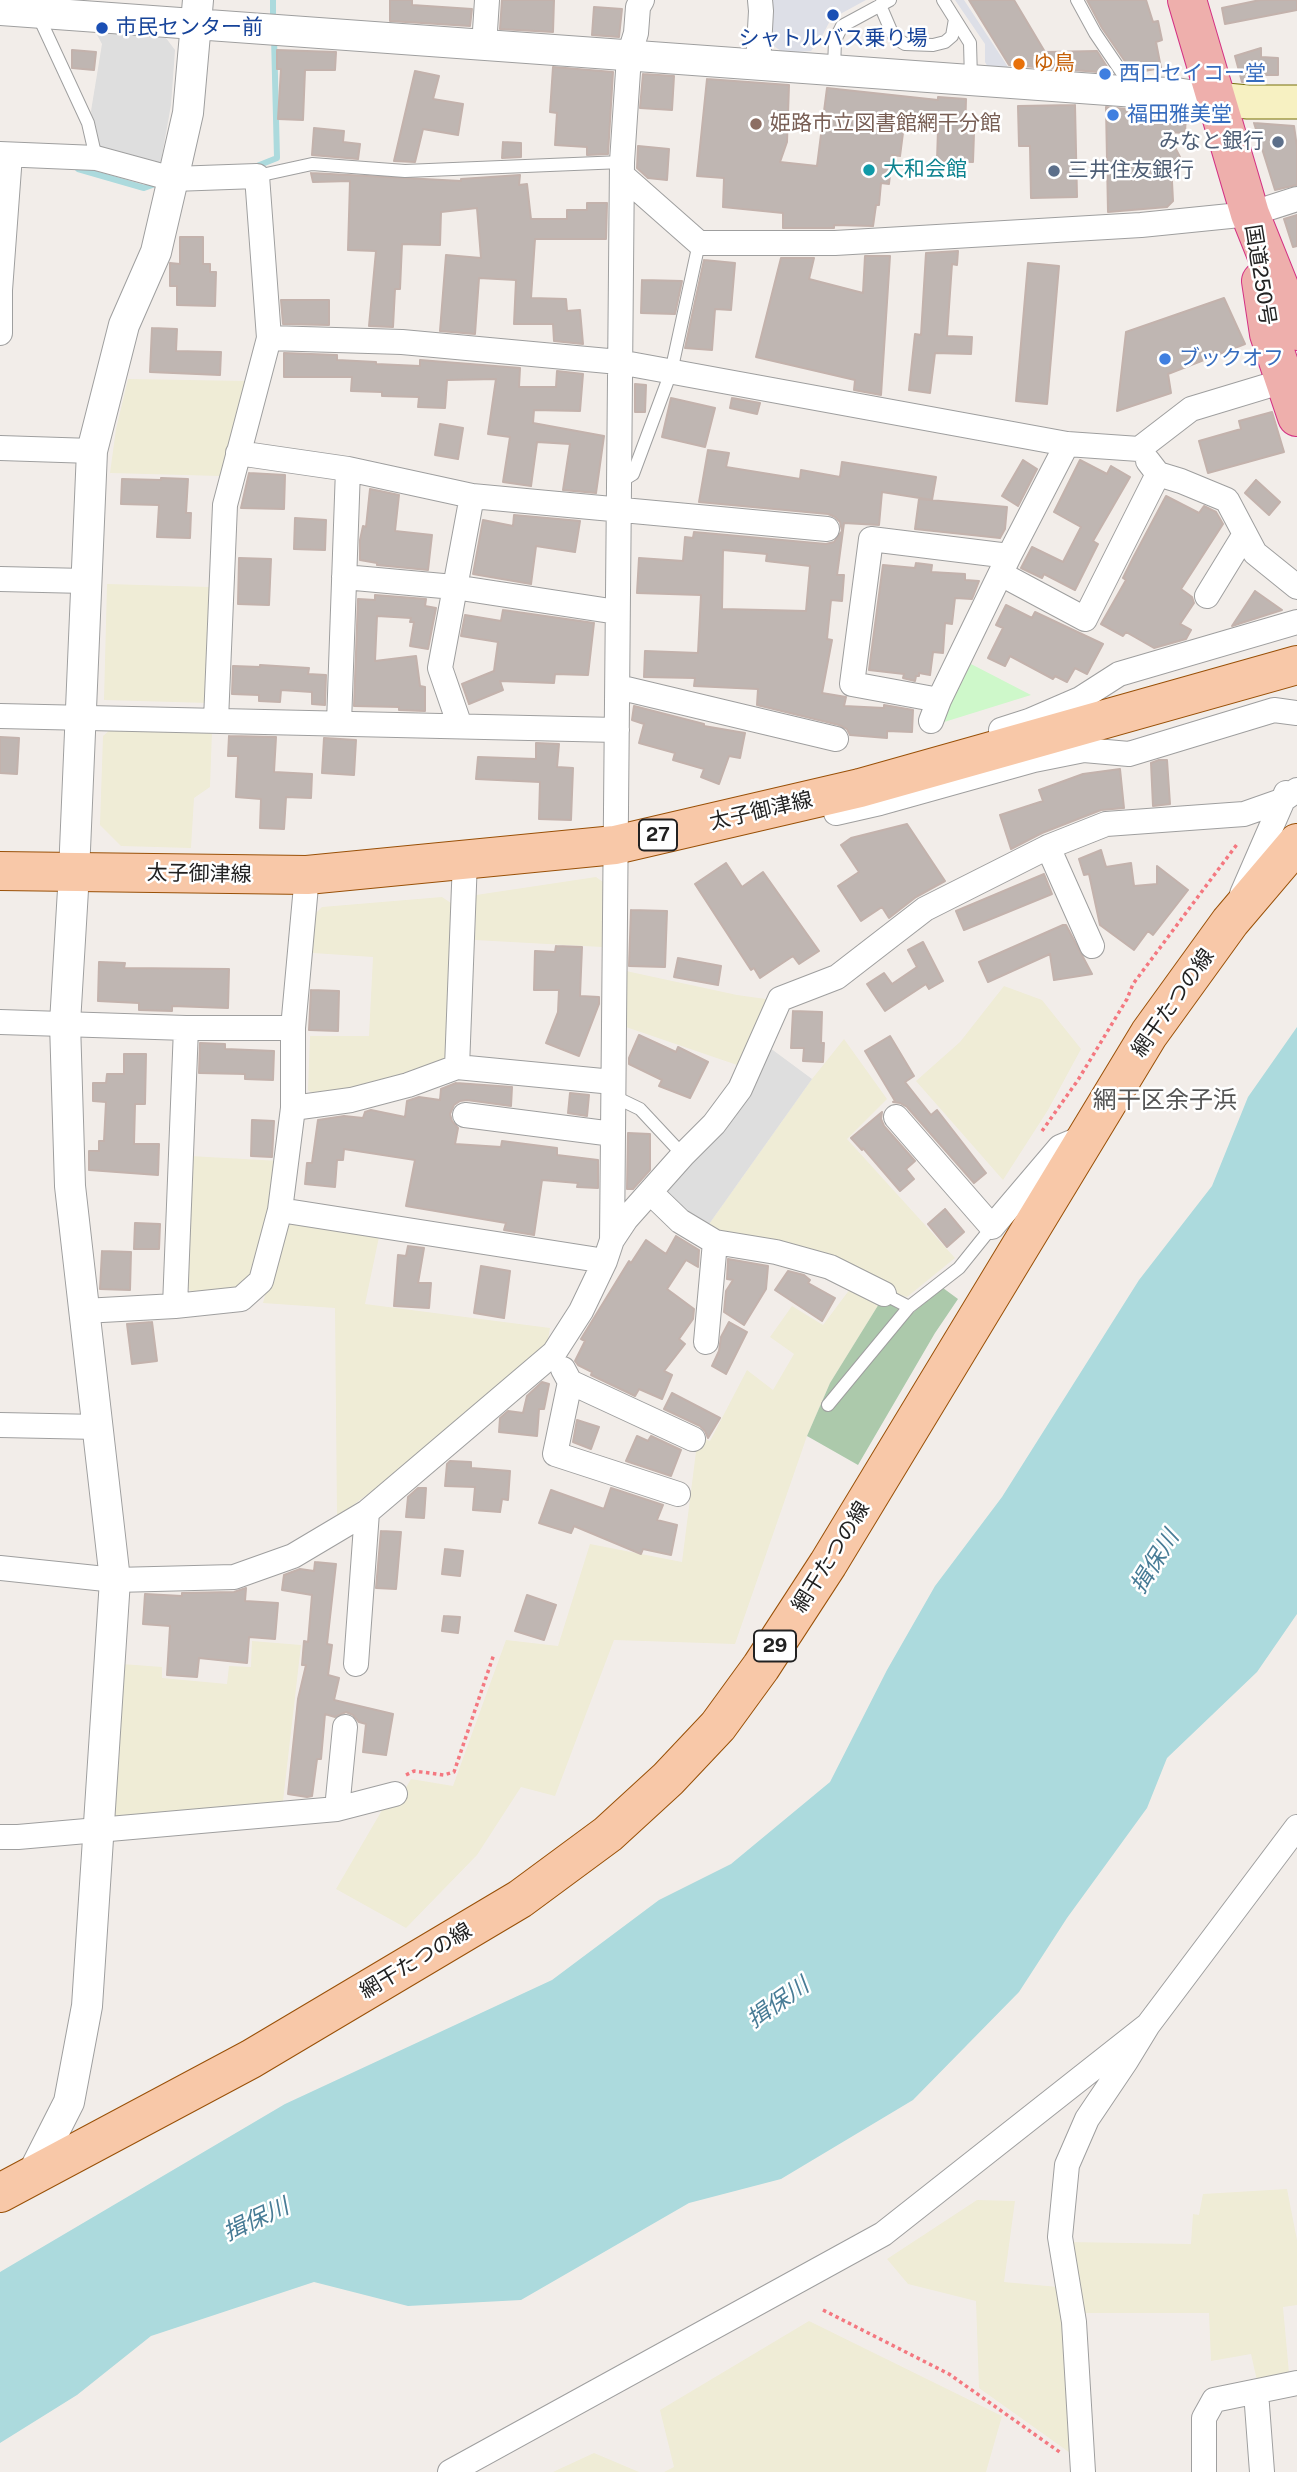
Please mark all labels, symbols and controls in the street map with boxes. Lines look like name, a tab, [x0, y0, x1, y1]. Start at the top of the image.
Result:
marker: シャトルバス乗り場	[825, 7, 841, 23]
place label: 市民センター前	[116, 15, 263, 41]
marker: 市民センター前	[94, 20, 110, 36]
place label: シャトルバス乗り場	[739, 26, 927, 52]
place label: ゆ鳥	[1033, 51, 1075, 77]
marker: ゆ鳥	[1011, 56, 1027, 72]
place label: 西口セイコー堂	[1119, 61, 1266, 87]
marker: 西口セイコー堂	[1097, 66, 1113, 82]
place label: 福田雅美堂	[1127, 102, 1232, 128]
marker: 福田雅美堂	[1105, 107, 1121, 123]
place label: 姫路市立図書館網干分館	[770, 111, 1001, 137]
marker: 姫路市立図書館網干分館	[748, 116, 764, 132]
place label: みなと銀行	[1159, 129, 1264, 155]
marker: みなと銀行	[1270, 134, 1286, 150]
place label: 大和会館	[883, 157, 967, 183]
place label: 三井住友銀行	[1068, 158, 1194, 184]
marker: 大和会館	[861, 162, 877, 178]
marker: 三井住友銀行	[1046, 163, 1062, 179]
street label: 国道250号	[1240, 223, 1280, 327]
place label: ブックオフ	[1179, 346, 1284, 372]
marker: ブックオフ	[1157, 351, 1173, 367]
street label: 太子御津線	[707, 787, 815, 835]
road number: 27	[639, 820, 677, 850]
street label: 太子御津線	[146, 860, 252, 888]
street label: 網干たつの線	[1127, 944, 1219, 1062]
district label: 網干区余子浜	[1093, 1087, 1237, 1115]
street label: 網干たつの線	[787, 1497, 875, 1617]
water label: 揖保川	[1125, 1525, 1185, 1599]
road number: 29	[754, 1630, 796, 1662]
street label: 網干たつの線	[356, 1918, 476, 2004]
water label: 揖保川	[742, 1972, 814, 2034]
water label: 揖保川	[219, 2193, 293, 2247]

